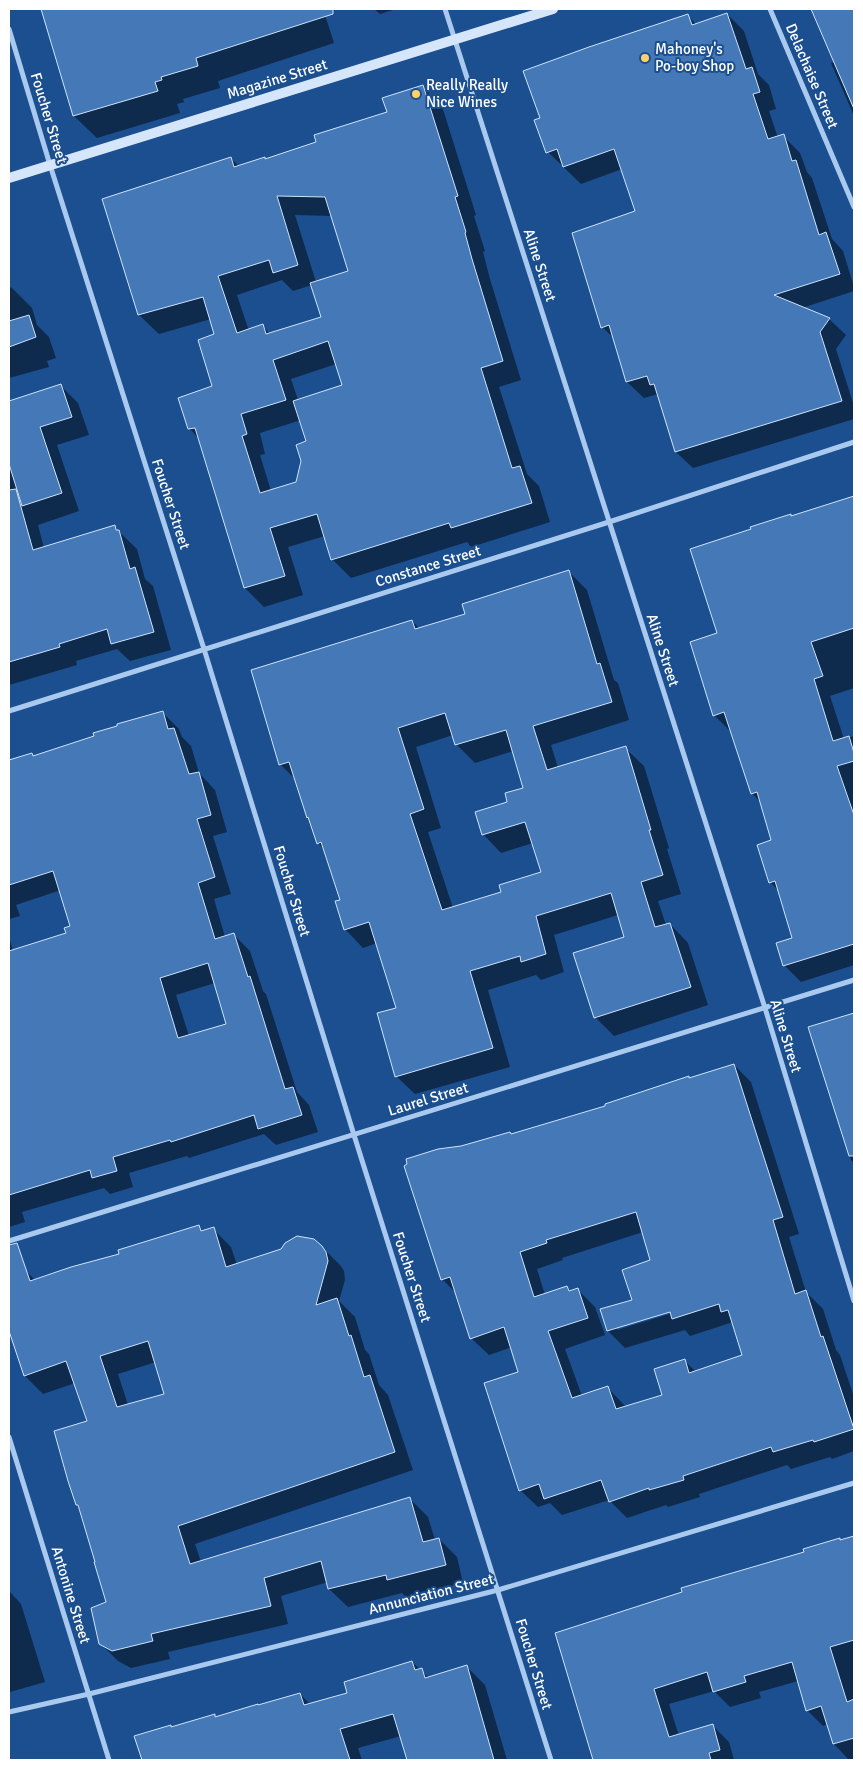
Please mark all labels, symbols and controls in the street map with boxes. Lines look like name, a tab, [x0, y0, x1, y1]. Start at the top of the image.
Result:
street label: Delachaise Street	[782, 21, 842, 131]
place label: Mahoney's Po-boy Shop	[655, 40, 734, 75]
marker: Mahoney's Po-boy Shop	[639, 52, 651, 64]
street label: Magazine Street	[225, 55, 329, 103]
street label: Foucher Street	[27, 70, 71, 166]
place label: Really Really Nice Wines	[426, 76, 508, 111]
marker: Really Really Nice Wines	[410, 88, 422, 100]
street label: Aline Street	[520, 226, 560, 304]
street label: Foucher Street	[148, 457, 194, 551]
street label: Constance Street	[373, 541, 483, 591]
street label: Aline Street	[643, 611, 683, 689]
street label: Foucher Street	[270, 843, 314, 939]
street label: Aline Street	[766, 997, 806, 1075]
street label: Laurel Street	[386, 1078, 470, 1120]
street label: Foucher Street	[389, 1230, 435, 1324]
street label: Antonine Street	[48, 1544, 94, 1646]
street label: Annunciation Street	[367, 1570, 495, 1618]
street label: Foucher Street	[512, 1616, 556, 1712]

